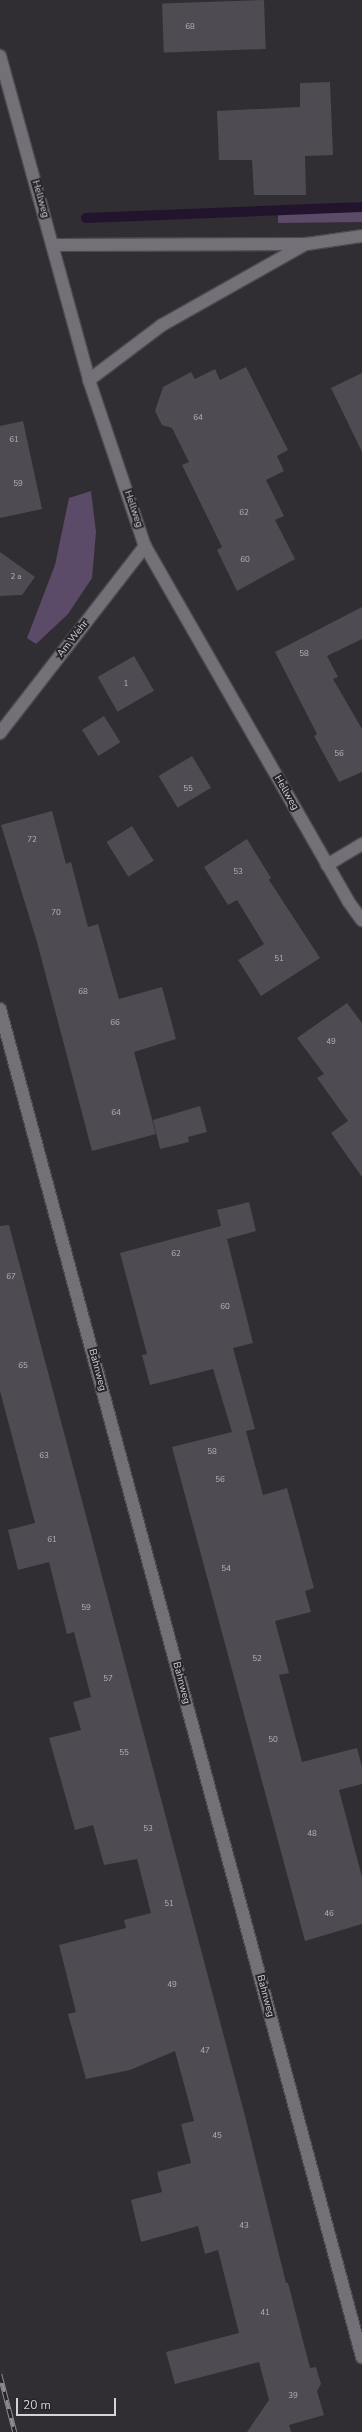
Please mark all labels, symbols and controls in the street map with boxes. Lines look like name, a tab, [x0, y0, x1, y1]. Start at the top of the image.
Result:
house number: 68	[185, 22, 195, 32]
street label: Hellweg	[29, 179, 51, 219]
house number: 64	[193, 413, 203, 423]
house number: 61	[9, 435, 19, 445]
house number: 59	[13, 479, 23, 489]
street label: Hellweg	[121, 489, 145, 529]
house number: 62	[239, 508, 249, 518]
house number: 60	[240, 555, 250, 565]
house number: 2 a	[10, 572, 22, 582]
street label: Am Wehr	[55, 618, 91, 660]
house number: 58	[299, 649, 309, 659]
house number: 1	[124, 679, 128, 689]
house number: 56	[334, 749, 344, 759]
street label: Hellweg	[271, 773, 301, 813]
house number: 55	[183, 784, 193, 794]
house number: 72	[27, 835, 37, 845]
house number: 53	[233, 867, 243, 877]
house number: 70	[51, 908, 61, 918]
house number: 51	[274, 954, 284, 964]
house number: 68	[78, 987, 88, 997]
house number: 66	[110, 1018, 120, 1028]
house number: 49	[326, 1037, 336, 1047]
house number: 64	[111, 1108, 121, 1118]
house number: 62	[171, 1249, 181, 1259]
house number: 67	[6, 1272, 16, 1282]
house number: 60	[220, 1302, 230, 1312]
street label: Bahnweg	[86, 1348, 108, 1392]
house number: 65	[18, 1361, 28, 1371]
house number: 58	[207, 1447, 217, 1457]
house number: 63	[39, 1451, 49, 1461]
house number: 56	[215, 1475, 225, 1485]
house number: 61	[47, 1535, 57, 1545]
house number: 54	[221, 1564, 231, 1574]
house number: 59	[81, 1603, 91, 1613]
house number: 52	[252, 1654, 262, 1664]
street label: Bahnweg	[170, 1661, 192, 1705]
house number: 57	[103, 1674, 113, 1684]
house number: 50	[268, 1735, 278, 1745]
house number: 55	[119, 1748, 129, 1758]
house number: 53	[143, 1824, 153, 1834]
house number: 48	[307, 1829, 317, 1839]
house number: 51	[164, 1899, 174, 1909]
house number: 46	[324, 1909, 334, 1919]
street label: Bahnweg	[254, 1974, 276, 2018]
house number: 49	[167, 1980, 177, 1990]
house number: 47	[200, 2046, 210, 2056]
house number: 45	[212, 2131, 222, 2141]
house number: 43	[239, 2221, 249, 2231]
house number: 41	[260, 2308, 270, 2318]
scale bar	[18, 2390, 118, 2416]
house number: 39	[288, 2391, 298, 2401]
text: 20 m	[23, 2397, 51, 2413]

